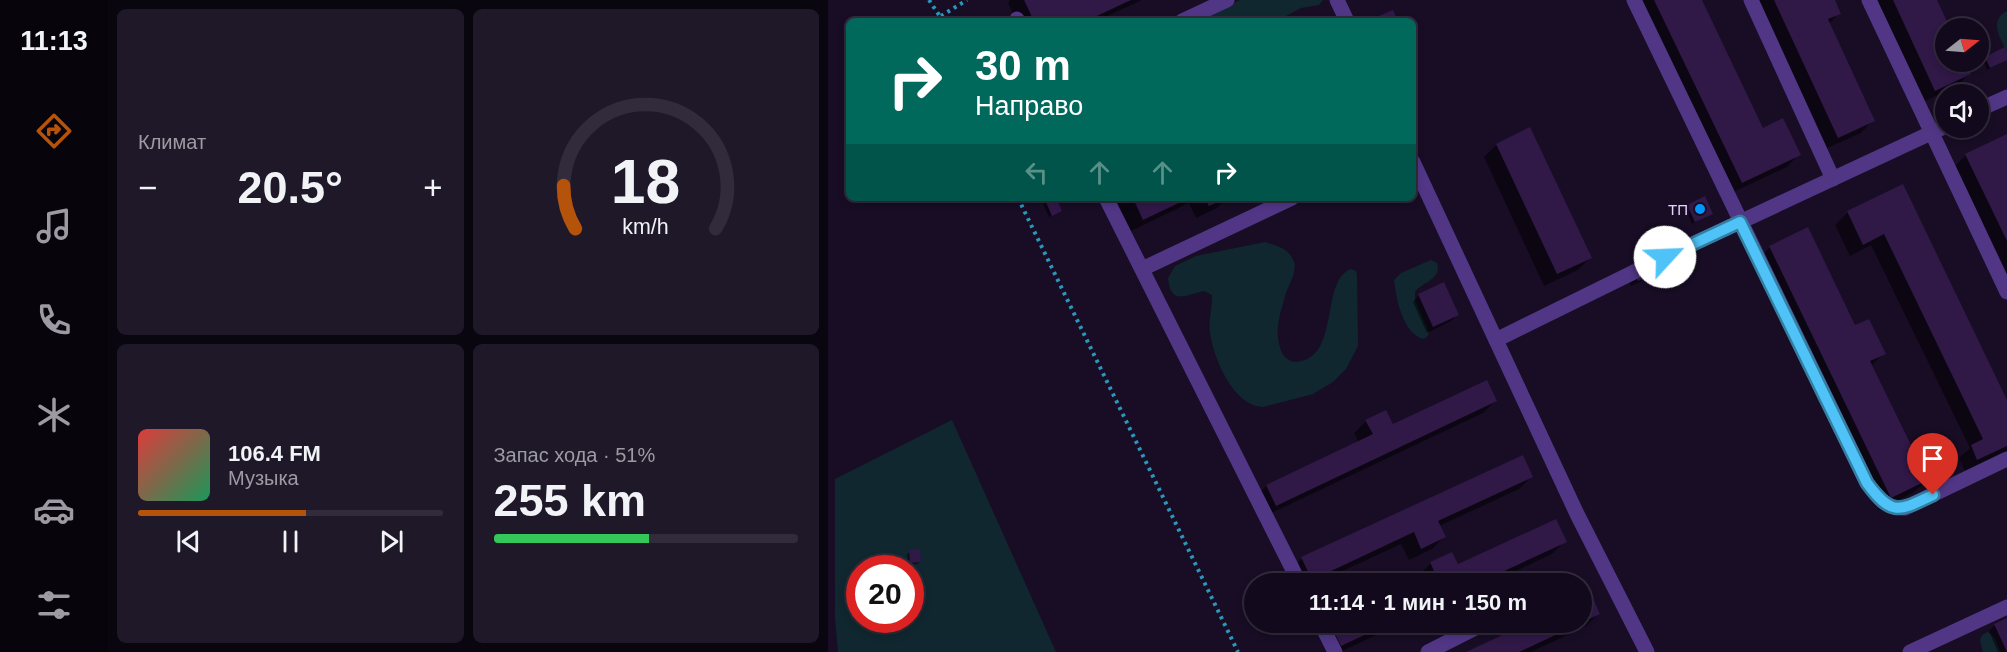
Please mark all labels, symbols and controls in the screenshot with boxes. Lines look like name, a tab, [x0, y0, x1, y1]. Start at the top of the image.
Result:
north arrow	[1935, 18, 1989, 72]
map controls	[1935, 18, 1989, 138]
text: 11:13	[20, 26, 88, 56]
icon: right	[876, 42, 954, 120]
text: 30 m	[975, 42, 1071, 89]
button: sound	[1935, 84, 1989, 138]
text: Направо	[975, 91, 1083, 121]
icon: directions	[33, 110, 75, 152]
text: Климат	[138, 131, 206, 153]
text: 18	[611, 147, 680, 216]
icon: left	[1020, 156, 1053, 189]
icon: ahead	[1083, 156, 1116, 189]
icon: ahead	[1146, 156, 1179, 189]
icon: right	[1209, 156, 1242, 189]
text: 20.5°	[237, 162, 343, 213]
text: −	[138, 169, 157, 206]
text: +	[423, 169, 443, 206]
place label: ТП	[1668, 201, 1688, 218]
marker: ТП	[1693, 202, 1707, 216]
icon: music	[33, 205, 75, 247]
text: km/h	[623, 215, 669, 239]
position arrow	[1633, 225, 1697, 289]
icon: phone	[33, 299, 75, 341]
icon: climate	[33, 394, 75, 436]
pin	[1907, 433, 1958, 495]
text: 106.4 FM	[228, 441, 321, 466]
icon: arrive	[1916, 442, 1949, 475]
text: Запас хода · 51%	[494, 444, 655, 466]
text: Музыка	[228, 467, 299, 489]
text: 255 km	[494, 475, 646, 526]
icon: car	[33, 489, 75, 531]
icon: previous	[172, 525, 205, 558]
icon: pause	[274, 525, 307, 558]
icon: next	[375, 525, 408, 558]
speed limit sign: 20	[846, 555, 924, 633]
icon: filters	[33, 584, 75, 626]
text: 11:14 · 1 мин · 150 m	[1309, 590, 1527, 615]

